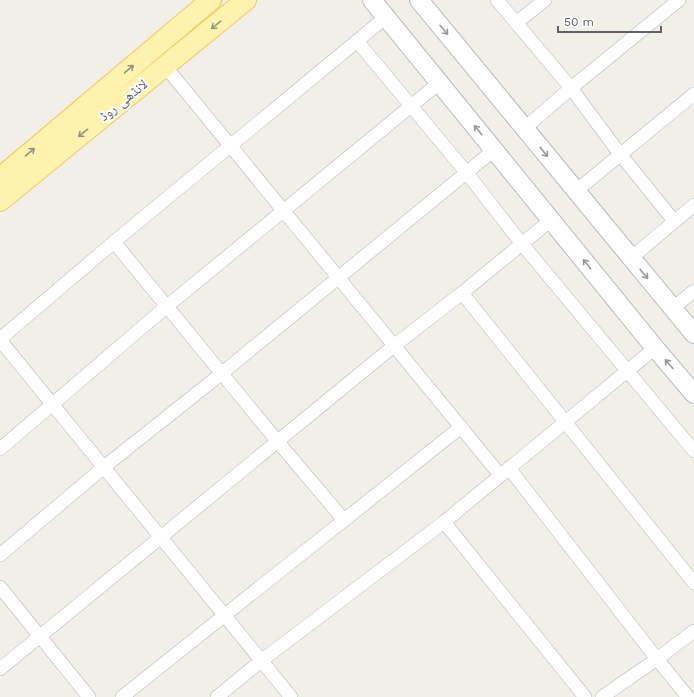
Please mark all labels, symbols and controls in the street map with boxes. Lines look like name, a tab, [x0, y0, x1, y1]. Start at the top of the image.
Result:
scale bar	[558, 8, 661, 34]
text: 50 m	[564, 15, 594, 29]
one-way arrow	[211, 20, 222, 29]
one-way arrow	[439, 25, 448, 35]
one-way arrow	[124, 64, 135, 73]
street label: لانڈھی روڈ	[96, 76, 151, 125]
one-way arrow	[474, 125, 482, 136]
one-way arrow	[77, 129, 88, 138]
one-way arrow	[540, 146, 549, 157]
one-way arrow	[24, 148, 35, 157]
one-way arrow	[582, 258, 591, 269]
one-way arrow	[640, 269, 649, 280]
one-way arrow	[664, 359, 673, 370]

